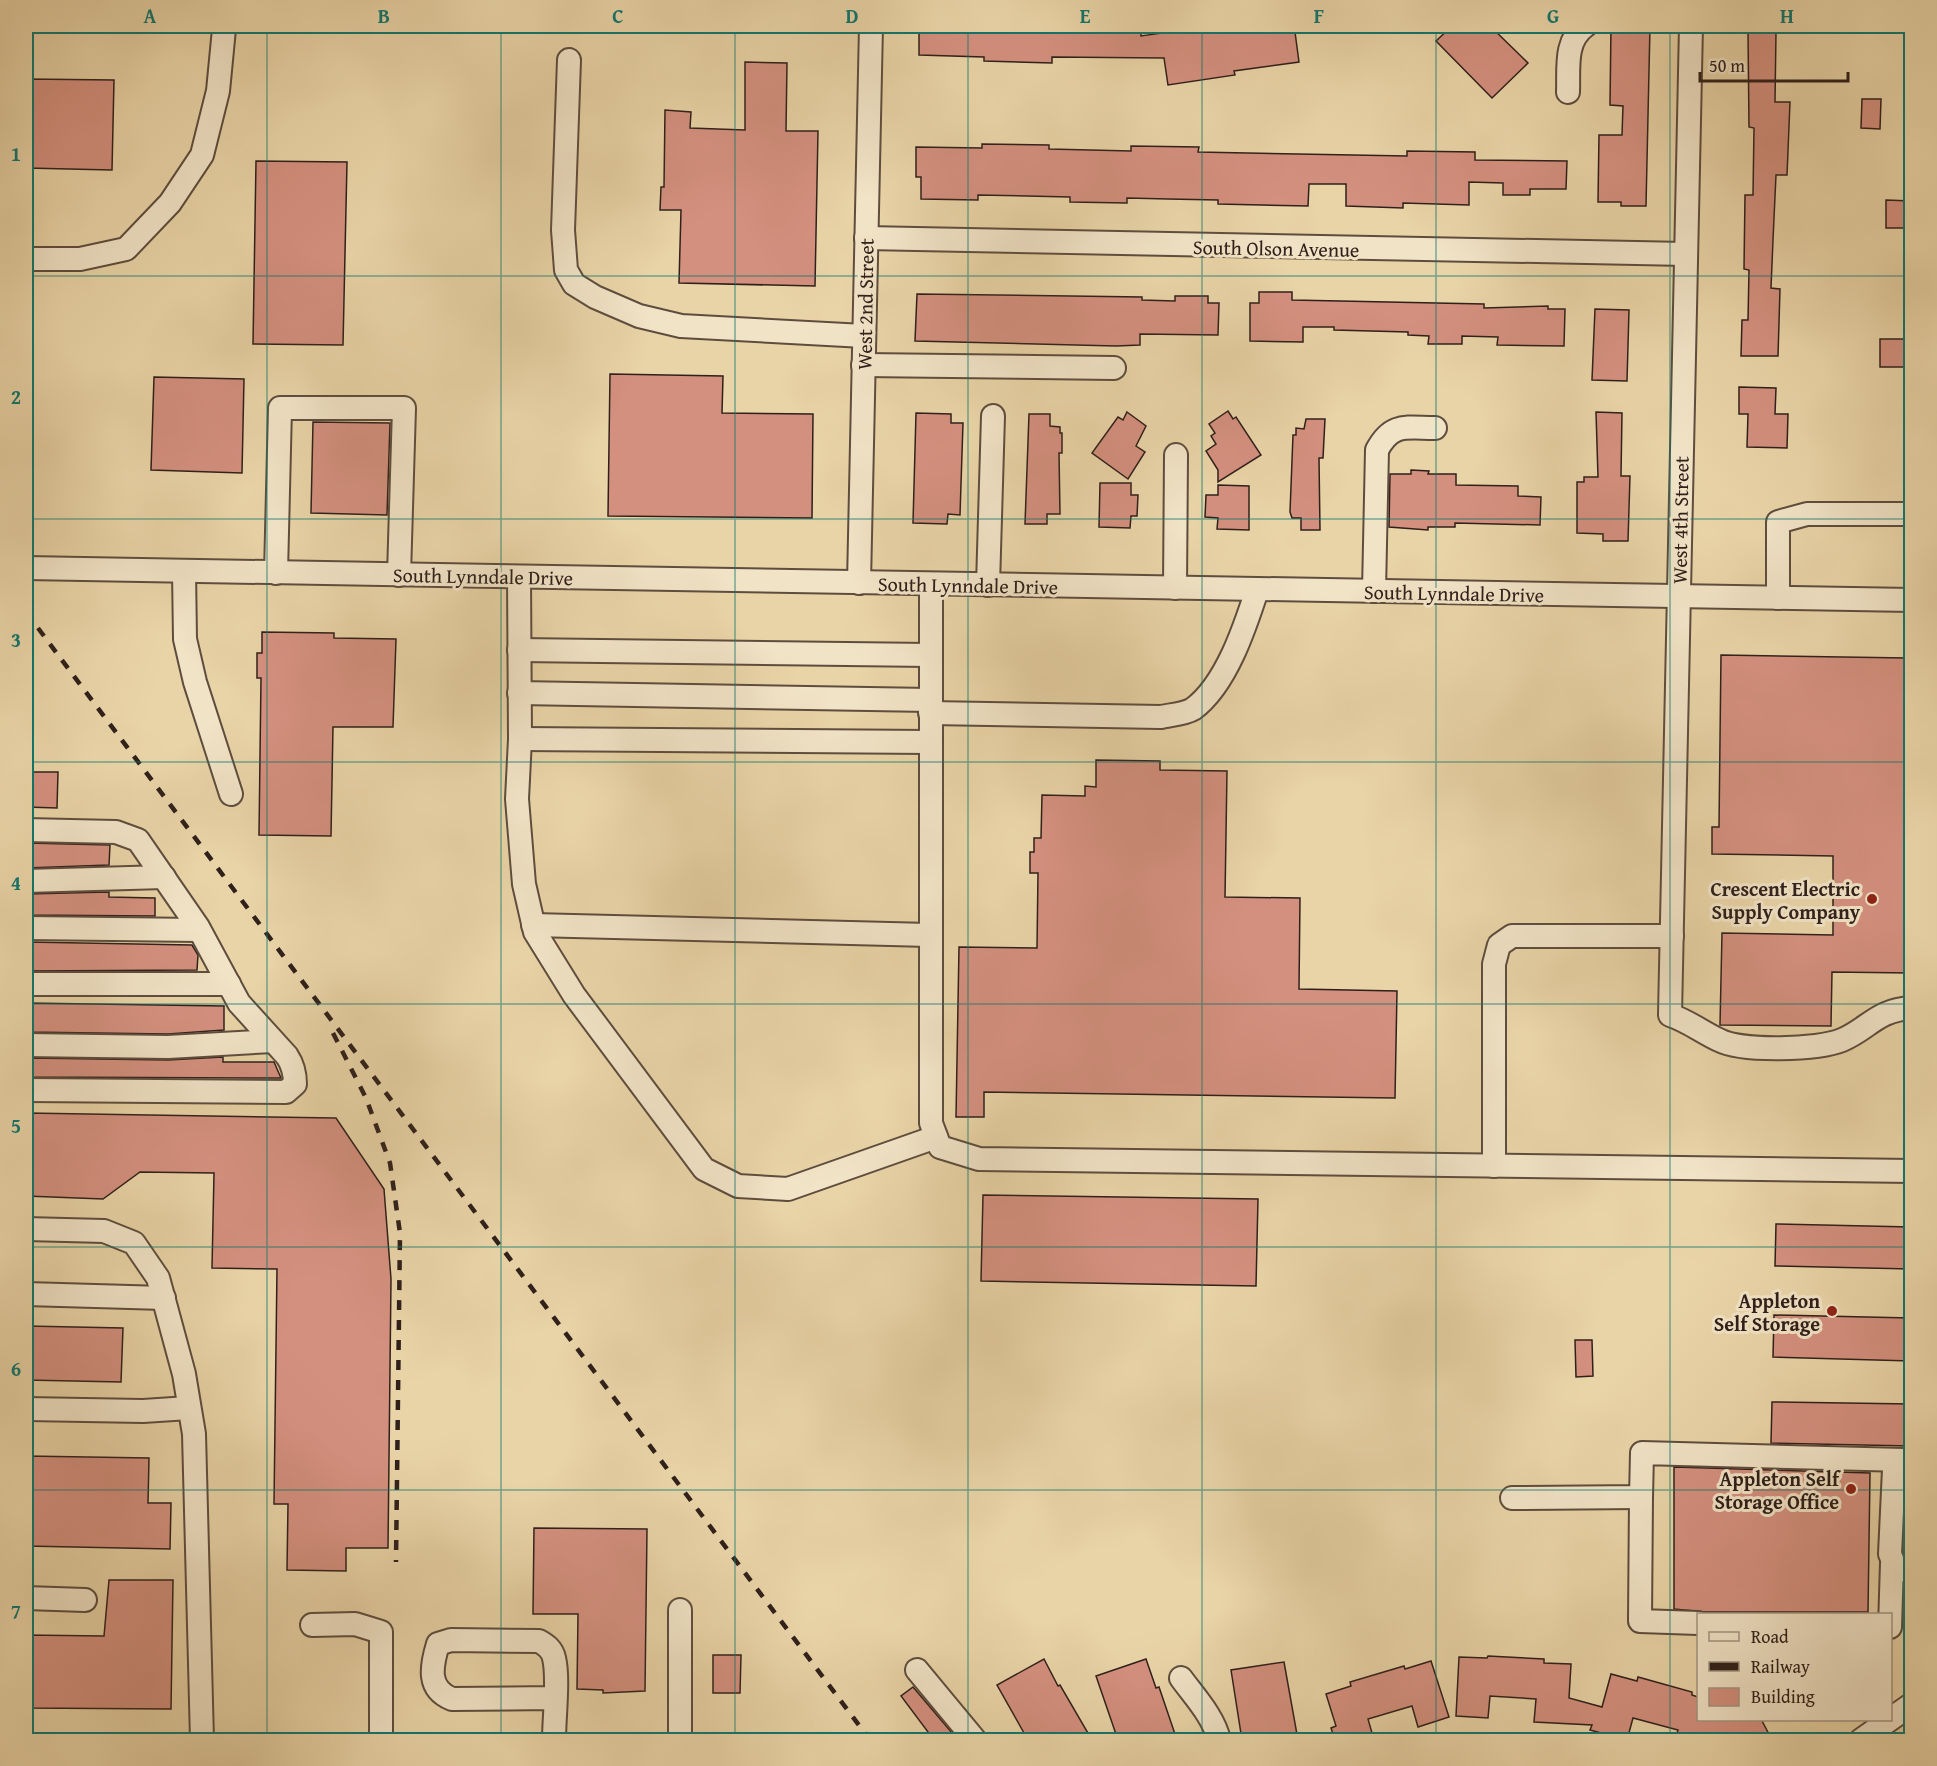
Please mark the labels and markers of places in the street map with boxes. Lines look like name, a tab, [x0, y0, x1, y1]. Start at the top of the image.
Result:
place label: Crescent Electric Supply Company	[1710, 874, 1861, 926]
marker: Crescent Electric Supply Company	[1865, 892, 1879, 906]
place label: Appleton Self Storage	[1714, 1286, 1820, 1338]
marker: Appleton Self Storage	[1825, 1304, 1839, 1318]
place label: Appleton Self Storage Office	[1714, 1464, 1841, 1516]
marker: Appleton Self Storage Office	[1844, 1482, 1858, 1496]

